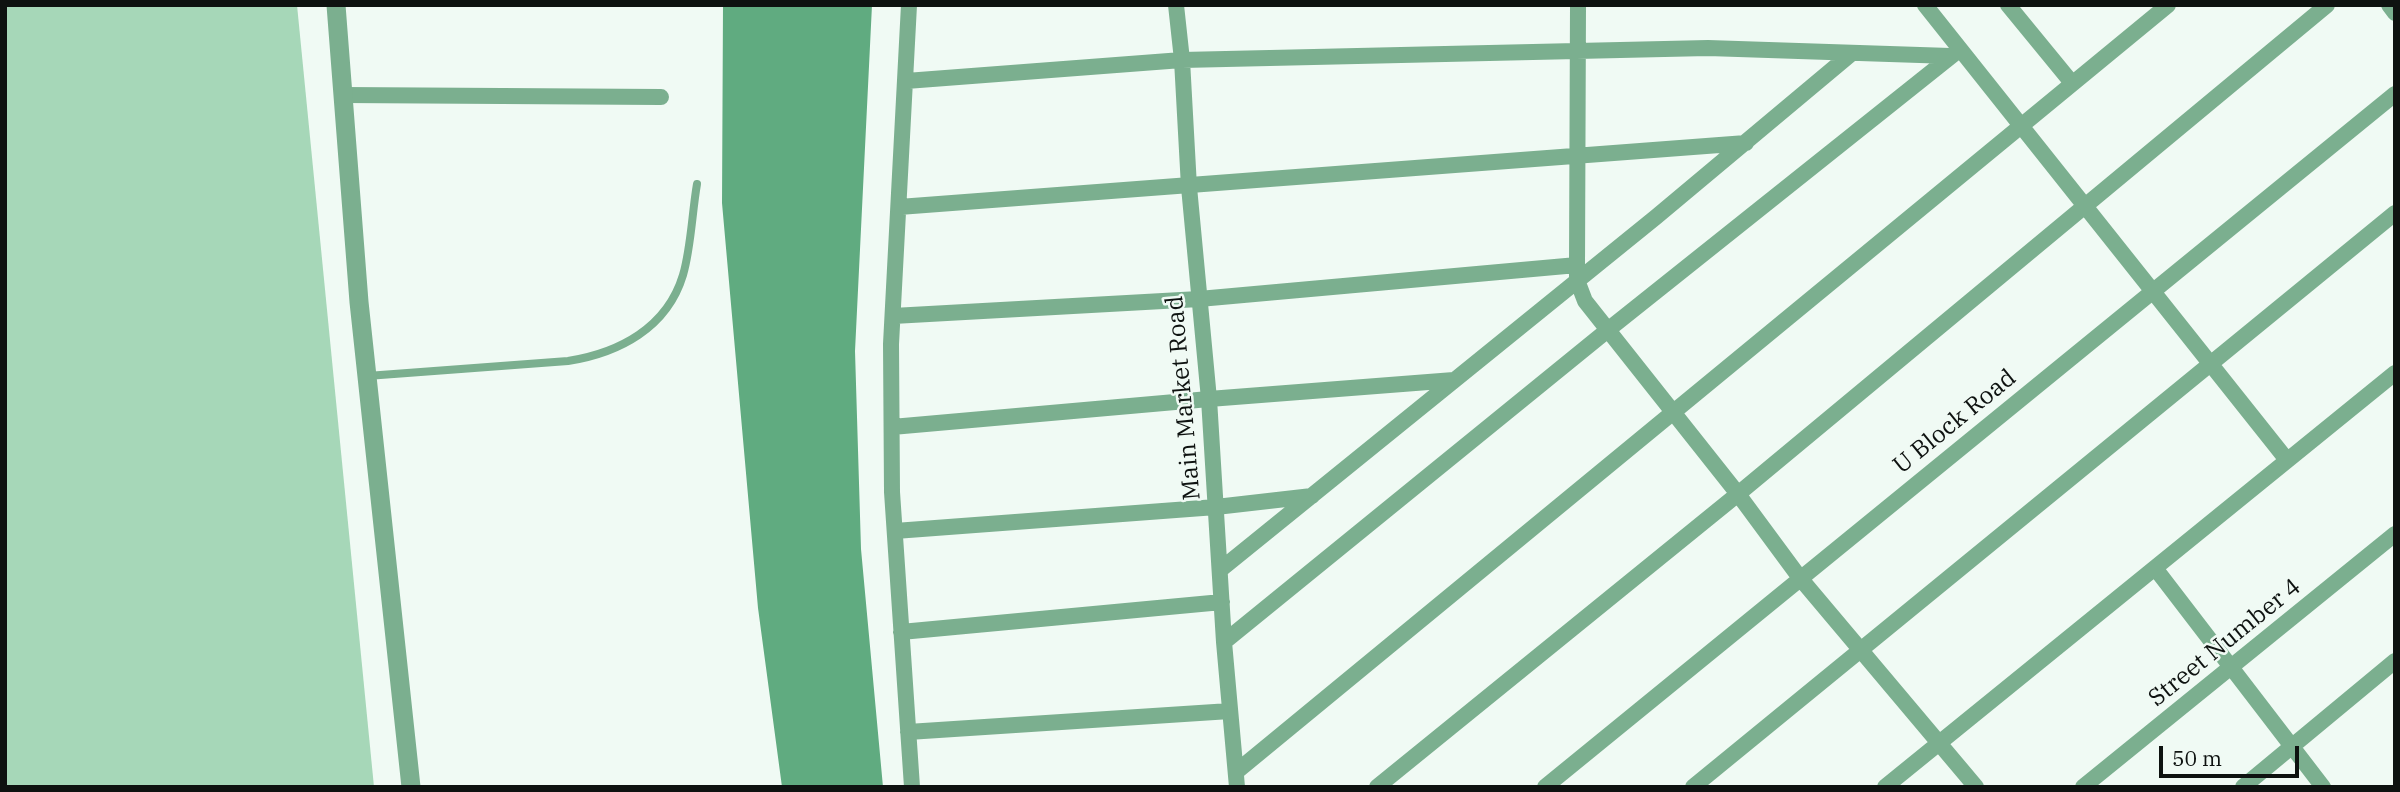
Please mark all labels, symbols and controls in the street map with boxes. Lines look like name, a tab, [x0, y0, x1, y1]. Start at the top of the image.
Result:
street label: Main Market Road	[1161, 295, 1207, 501]
street label: U Block Road	[1888, 364, 2022, 480]
street label: Street Number 4	[2143, 573, 2307, 713]
scale bar	[2162, 732, 2302, 776]
text: 50 m	[2172, 744, 2222, 772]

